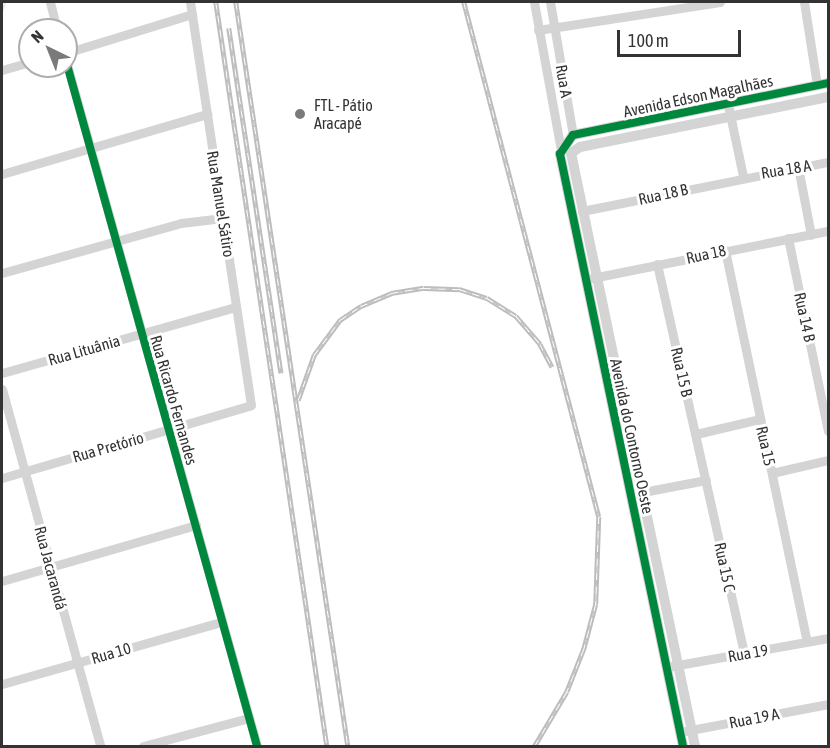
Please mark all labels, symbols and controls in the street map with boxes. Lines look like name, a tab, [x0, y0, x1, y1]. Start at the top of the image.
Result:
north arrow	[18, 18, 78, 78]
scale bar	[620, 18, 744, 56]
text: N	[27, 26, 47, 46]
text: 100 m	[628, 30, 669, 51]
street label: Rua A	[552, 63, 576, 99]
street label: Avenida Edson Magalhães	[622, 71, 774, 121]
place label: FTL - Pátio Aracapé	[314, 95, 373, 133]
marker: FTL - Pátio Aracapé	[291, 105, 309, 123]
street label: Rua Manuel Sátiro	[203, 149, 239, 259]
street label: Rua 18 A	[760, 156, 812, 182]
street label: Rua 18 B	[636, 179, 690, 209]
street label: Rua 18	[684, 240, 728, 268]
street label: Rua 14 B	[790, 290, 820, 344]
street label: Rua Lituânia	[46, 331, 122, 369]
street label: Rua Ricardo Fernandes	[146, 333, 202, 467]
street label: Rua 15 B	[667, 345, 697, 399]
street label: Avenida do Contorno Oeste	[606, 357, 658, 515]
street label: Rua 15	[752, 424, 780, 468]
street label: Rua Pretório	[70, 428, 146, 466]
street label: Rua Jacarandá	[31, 524, 71, 612]
street label: Rua 15 C	[710, 541, 740, 593]
street label: Rua 10	[89, 638, 133, 668]
street label: Rua 19	[726, 640, 770, 666]
street label: Rua 19 A	[727, 704, 781, 732]

